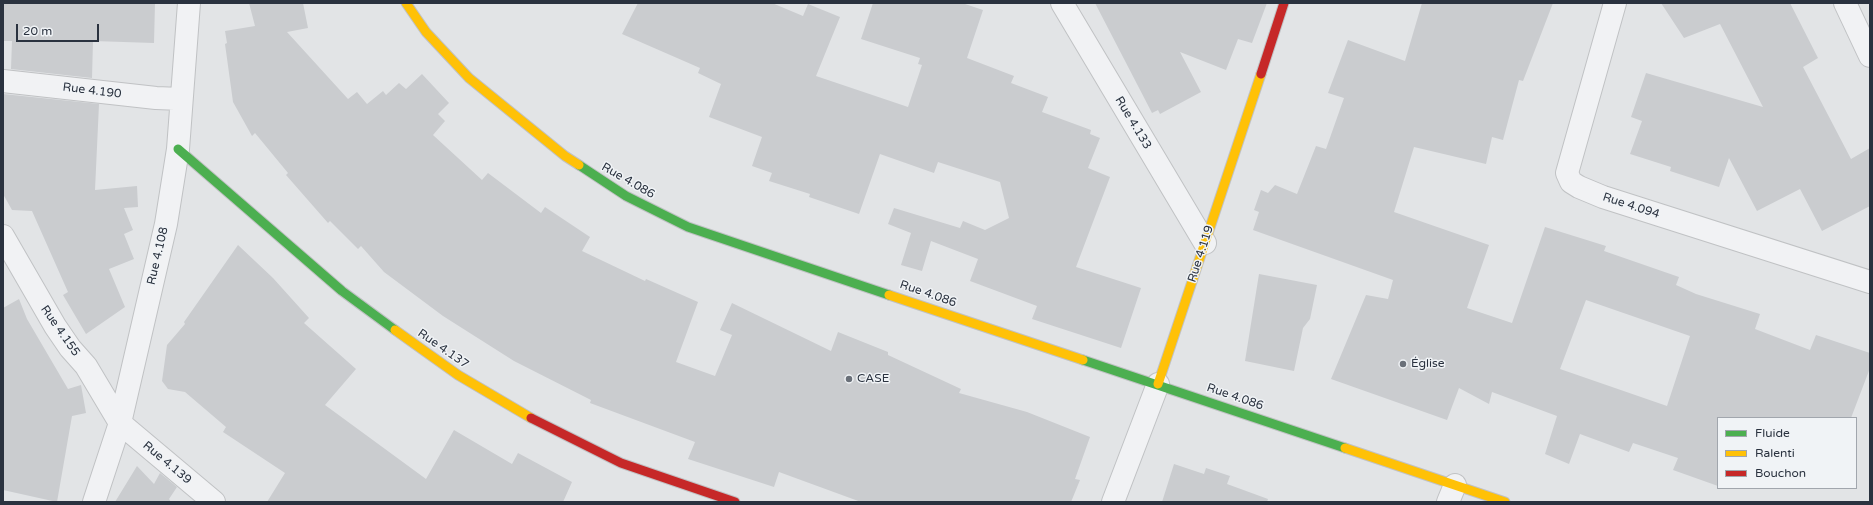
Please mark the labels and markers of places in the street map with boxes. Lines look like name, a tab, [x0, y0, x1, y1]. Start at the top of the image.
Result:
place label: Église	[1411, 357, 1445, 371]
marker: Église	[1398, 359, 1408, 369]
place label: CASE	[857, 372, 889, 386]
marker: CASE	[844, 374, 854, 384]

